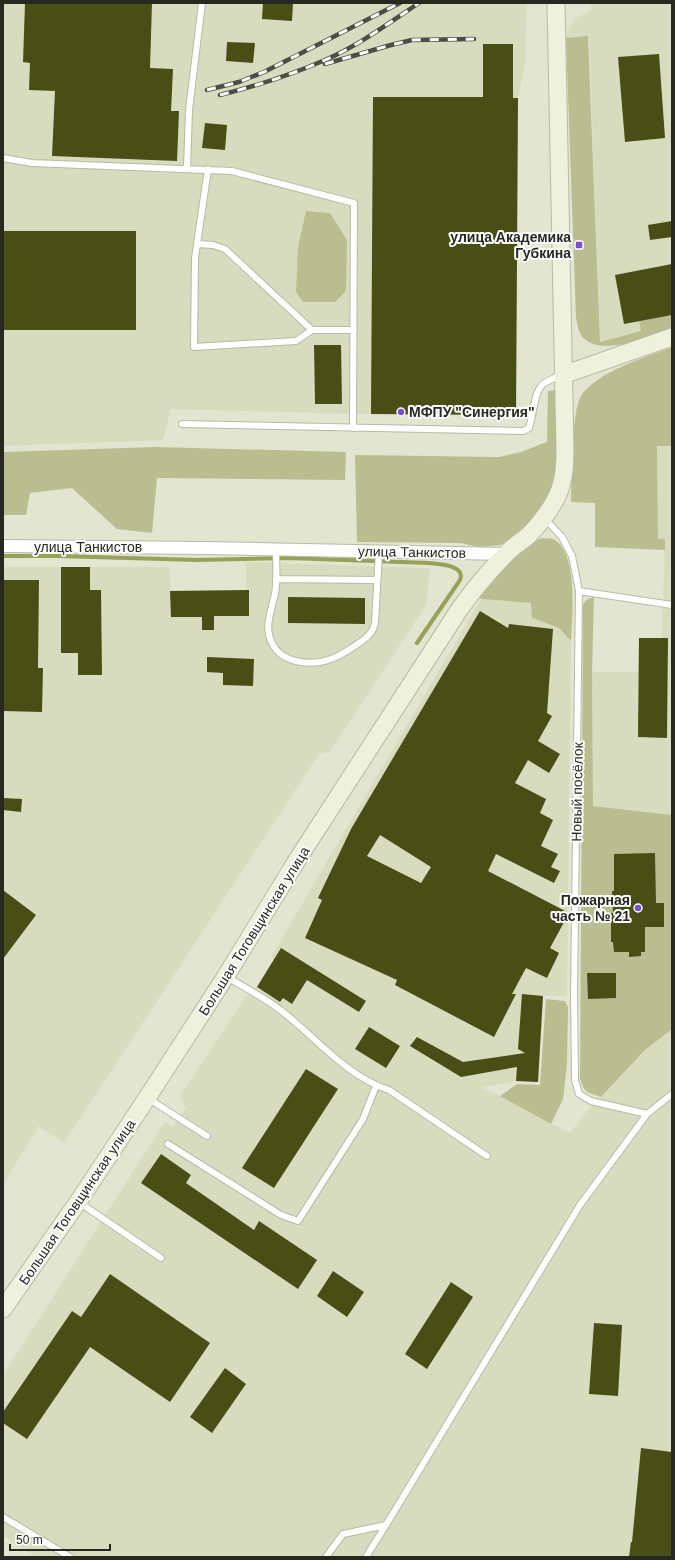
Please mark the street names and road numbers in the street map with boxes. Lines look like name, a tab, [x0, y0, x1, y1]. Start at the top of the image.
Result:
street label: улица Танкистов	[34, 539, 142, 555]
street label: улица Танкистов	[358, 543, 466, 561]
street label: Новый посёлок	[568, 741, 586, 842]
street label: Большая Тоговщинская улица	[195, 843, 313, 1018]
street label: Большая Тоговщинская улица	[16, 1116, 139, 1288]

